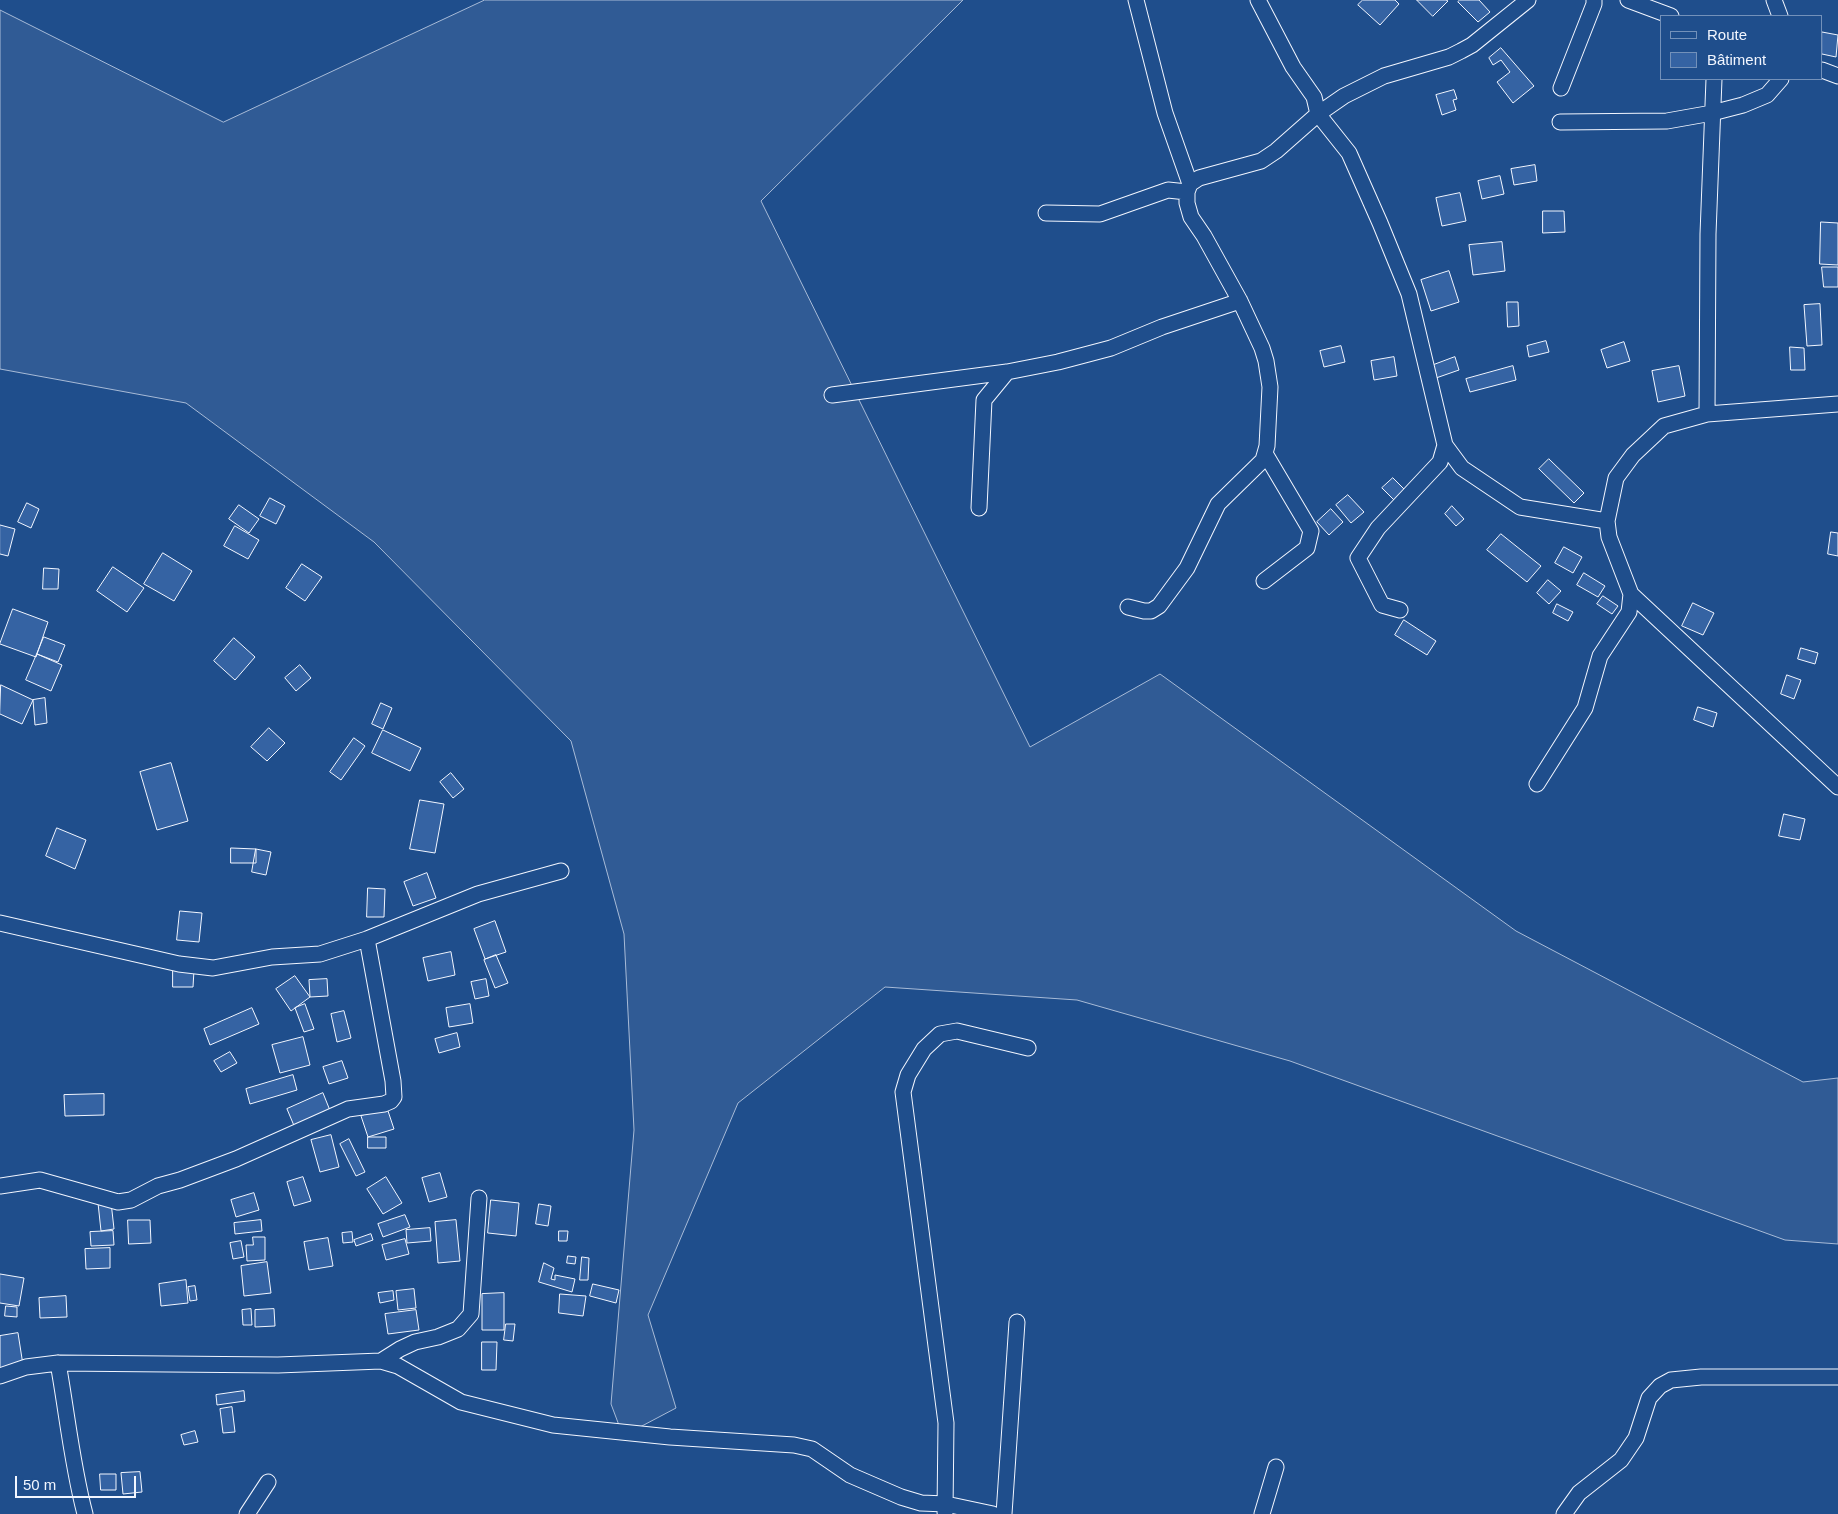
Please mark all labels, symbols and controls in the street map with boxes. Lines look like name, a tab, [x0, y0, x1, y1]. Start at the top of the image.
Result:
legend	[1660, 15, 1823, 80]
text: Route	[1707, 26, 1747, 43]
text: Bâtiment	[1707, 51, 1766, 68]
scale bar	[18, 1466, 139, 1498]
text: 50 m	[23, 1476, 56, 1493]

